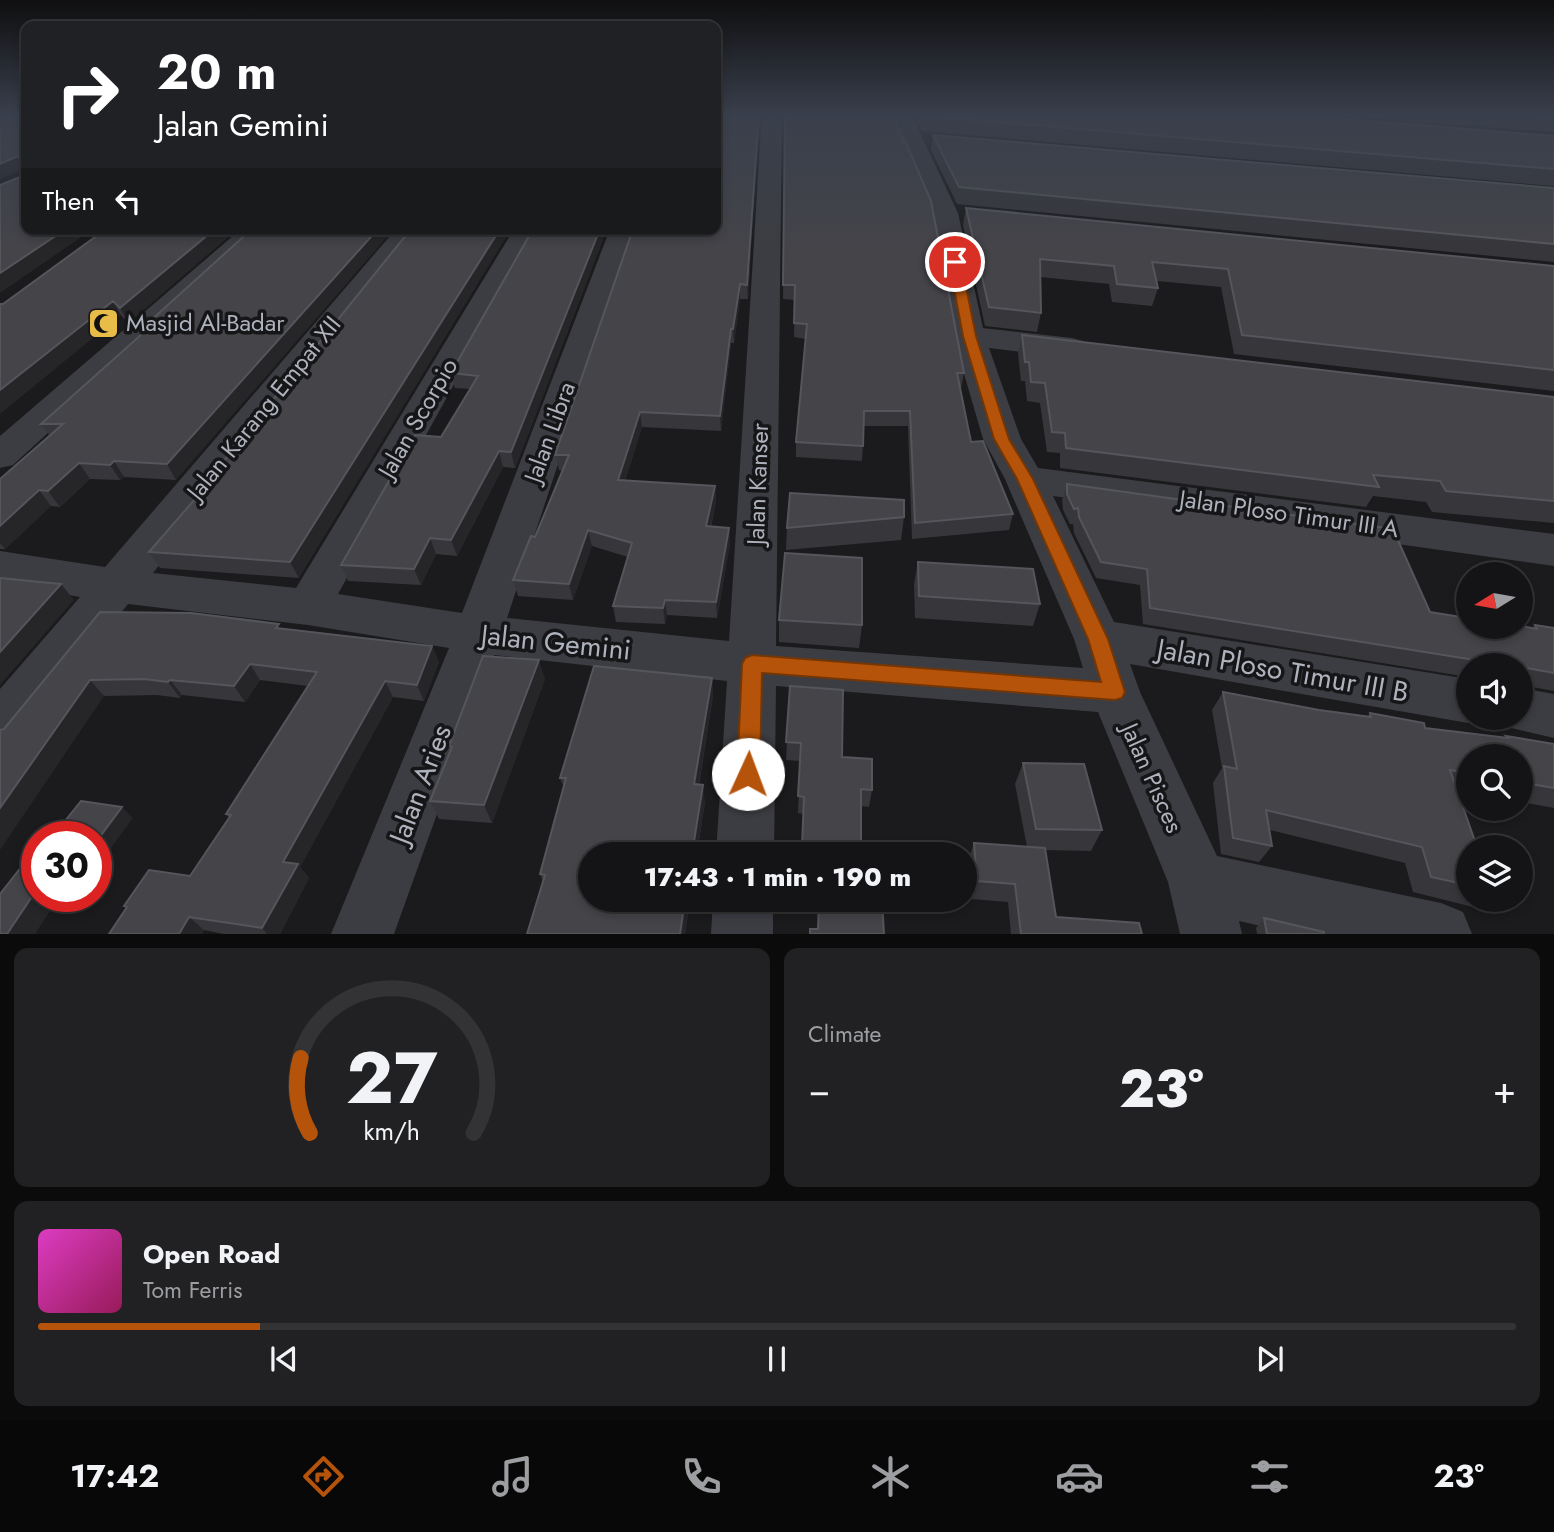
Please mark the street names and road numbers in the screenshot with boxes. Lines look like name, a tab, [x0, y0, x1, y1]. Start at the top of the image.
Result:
street label: Jalan Karang Empat XII	[176, 308, 349, 510]
street label: Jalan Scorpio	[368, 351, 466, 487]
street label: Jalan Libra	[514, 377, 584, 490]
street label: Jalan Kanser	[738, 422, 777, 549]
street label: Jalan Ploso Timur III A	[1174, 480, 1401, 546]
street label: Jalan Gemini	[475, 614, 633, 671]
street label: Jalan Ploso Timur III B	[1150, 627, 1412, 713]
street label: Jalan Pisces	[1112, 715, 1192, 838]
street label: Jalan Aries	[378, 719, 462, 853]

